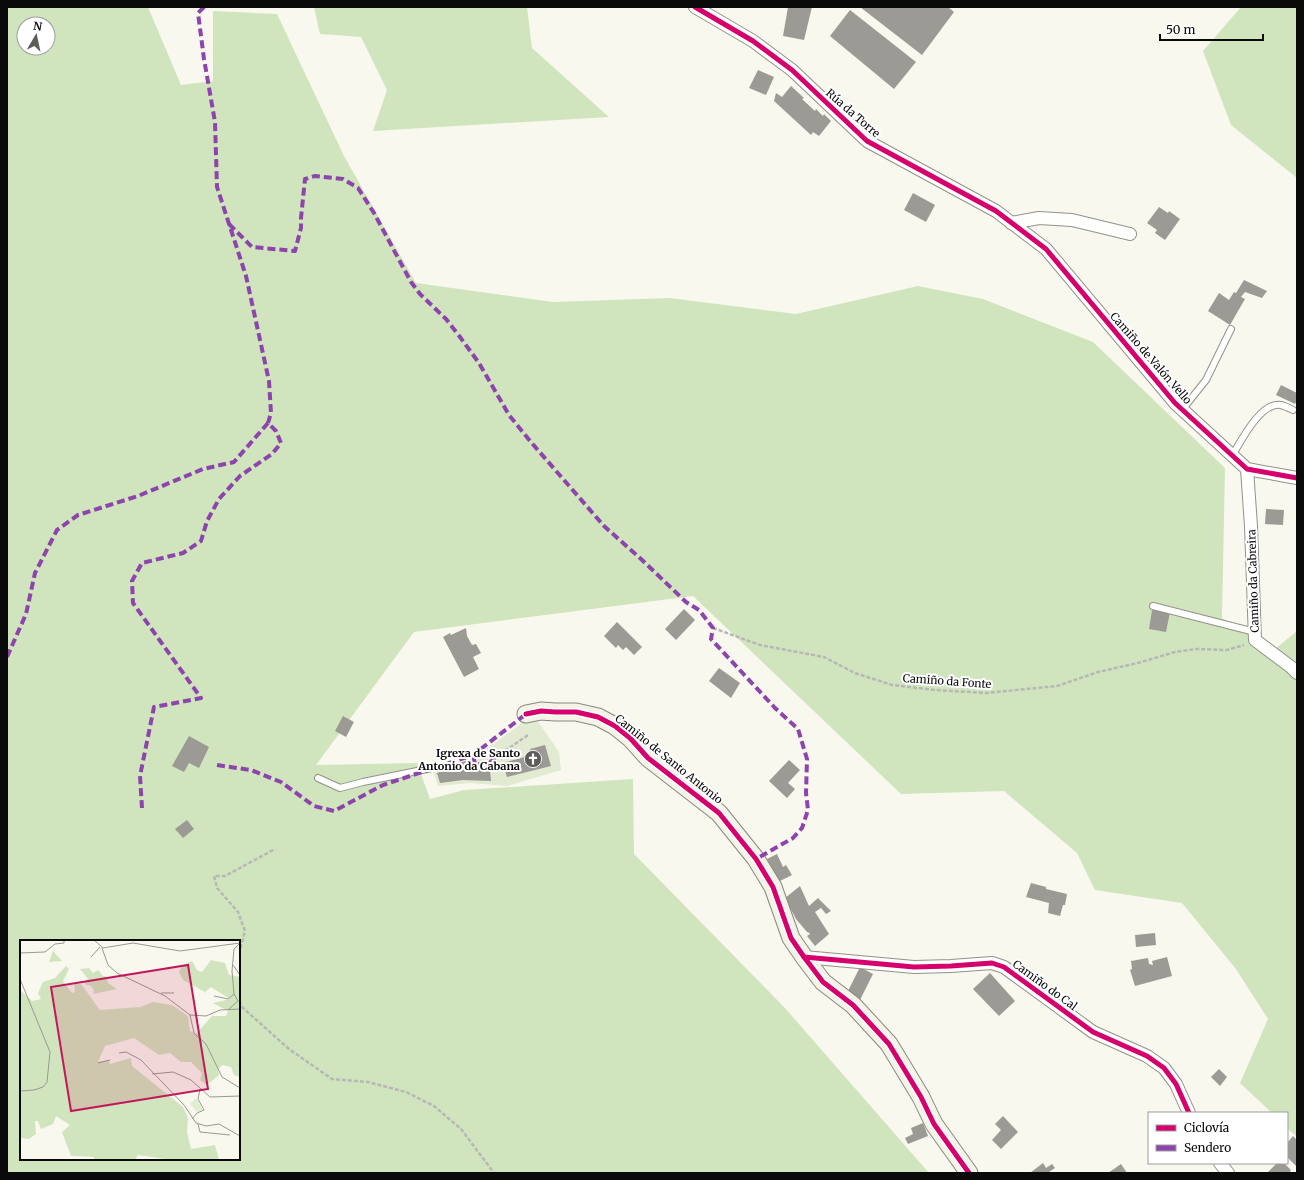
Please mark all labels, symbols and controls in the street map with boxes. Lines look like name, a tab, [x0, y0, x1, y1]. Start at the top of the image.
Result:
north arrow	[16, 16, 56, 56]
scale bar	[1160, 16, 1263, 42]
text: N	[32, 19, 43, 34]
text: 50 m	[1166, 22, 1195, 37]
street label: Rúa da Torre	[823, 86, 883, 140]
street label: Camiño de Valón Vello	[1107, 309, 1195, 407]
street label: Camiño da Cabreira	[1244, 529, 1262, 633]
street label: Camiño da Fonte	[902, 671, 992, 691]
street label: Camiño de Santo Antonio	[612, 711, 726, 807]
place label: Igrexa de Santo Antonio da Cabana	[417, 746, 520, 773]
church icon: Igrexa de Santo Antonio da Cabana	[523, 749, 543, 769]
inset map	[20, 940, 240, 1160]
street label: Camiño do Cal	[1010, 957, 1080, 1013]
legend	[1148, 1112, 1288, 1164]
text: Ciclovía	[1184, 1120, 1230, 1135]
text: Sendero	[1184, 1140, 1231, 1155]

